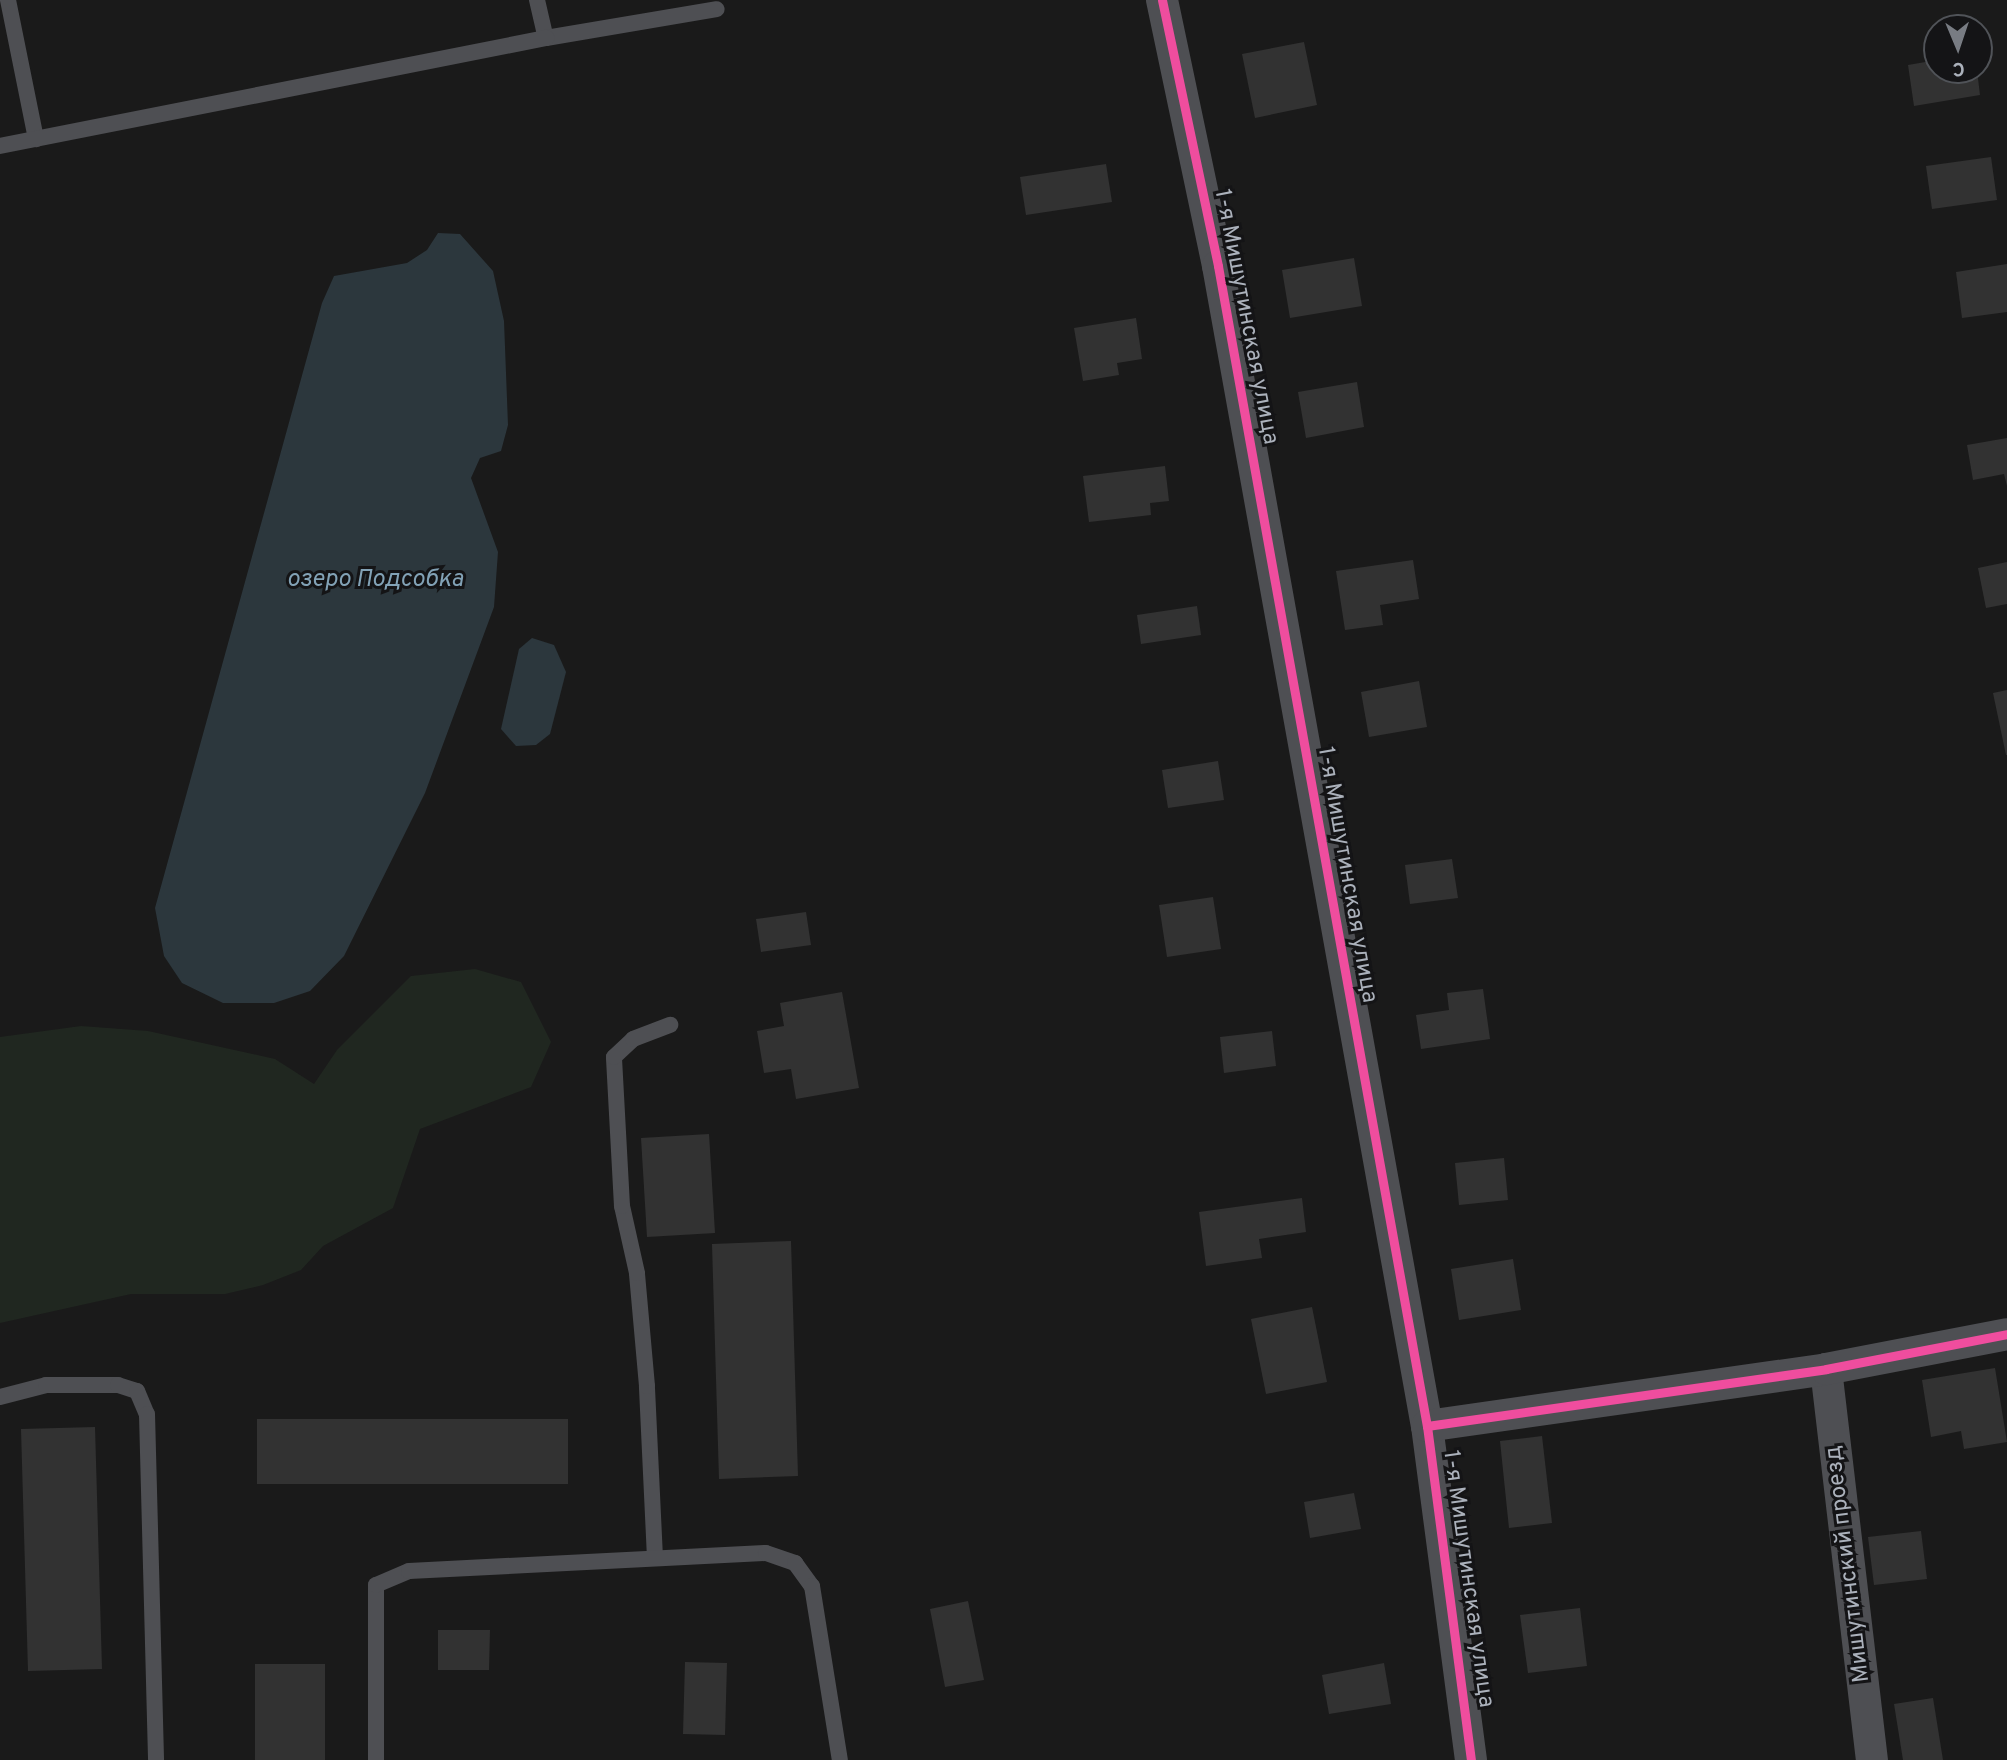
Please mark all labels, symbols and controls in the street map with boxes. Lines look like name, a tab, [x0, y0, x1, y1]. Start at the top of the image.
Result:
north arrow	[1923, 14, 1993, 84]
text: С	[1952, 56, 1965, 80]
street label: 1-я Мишутинская улица	[1207, 187, 1283, 447]
water label: озеро Подсобка	[287, 567, 463, 595]
street label: 1-я Мишутинская улица	[1310, 745, 1382, 1005]
street label: Мишутинский проезд	[1821, 1444, 1877, 1684]
street label: 1-я Мишутинская улица	[1435, 1449, 1499, 1709]

